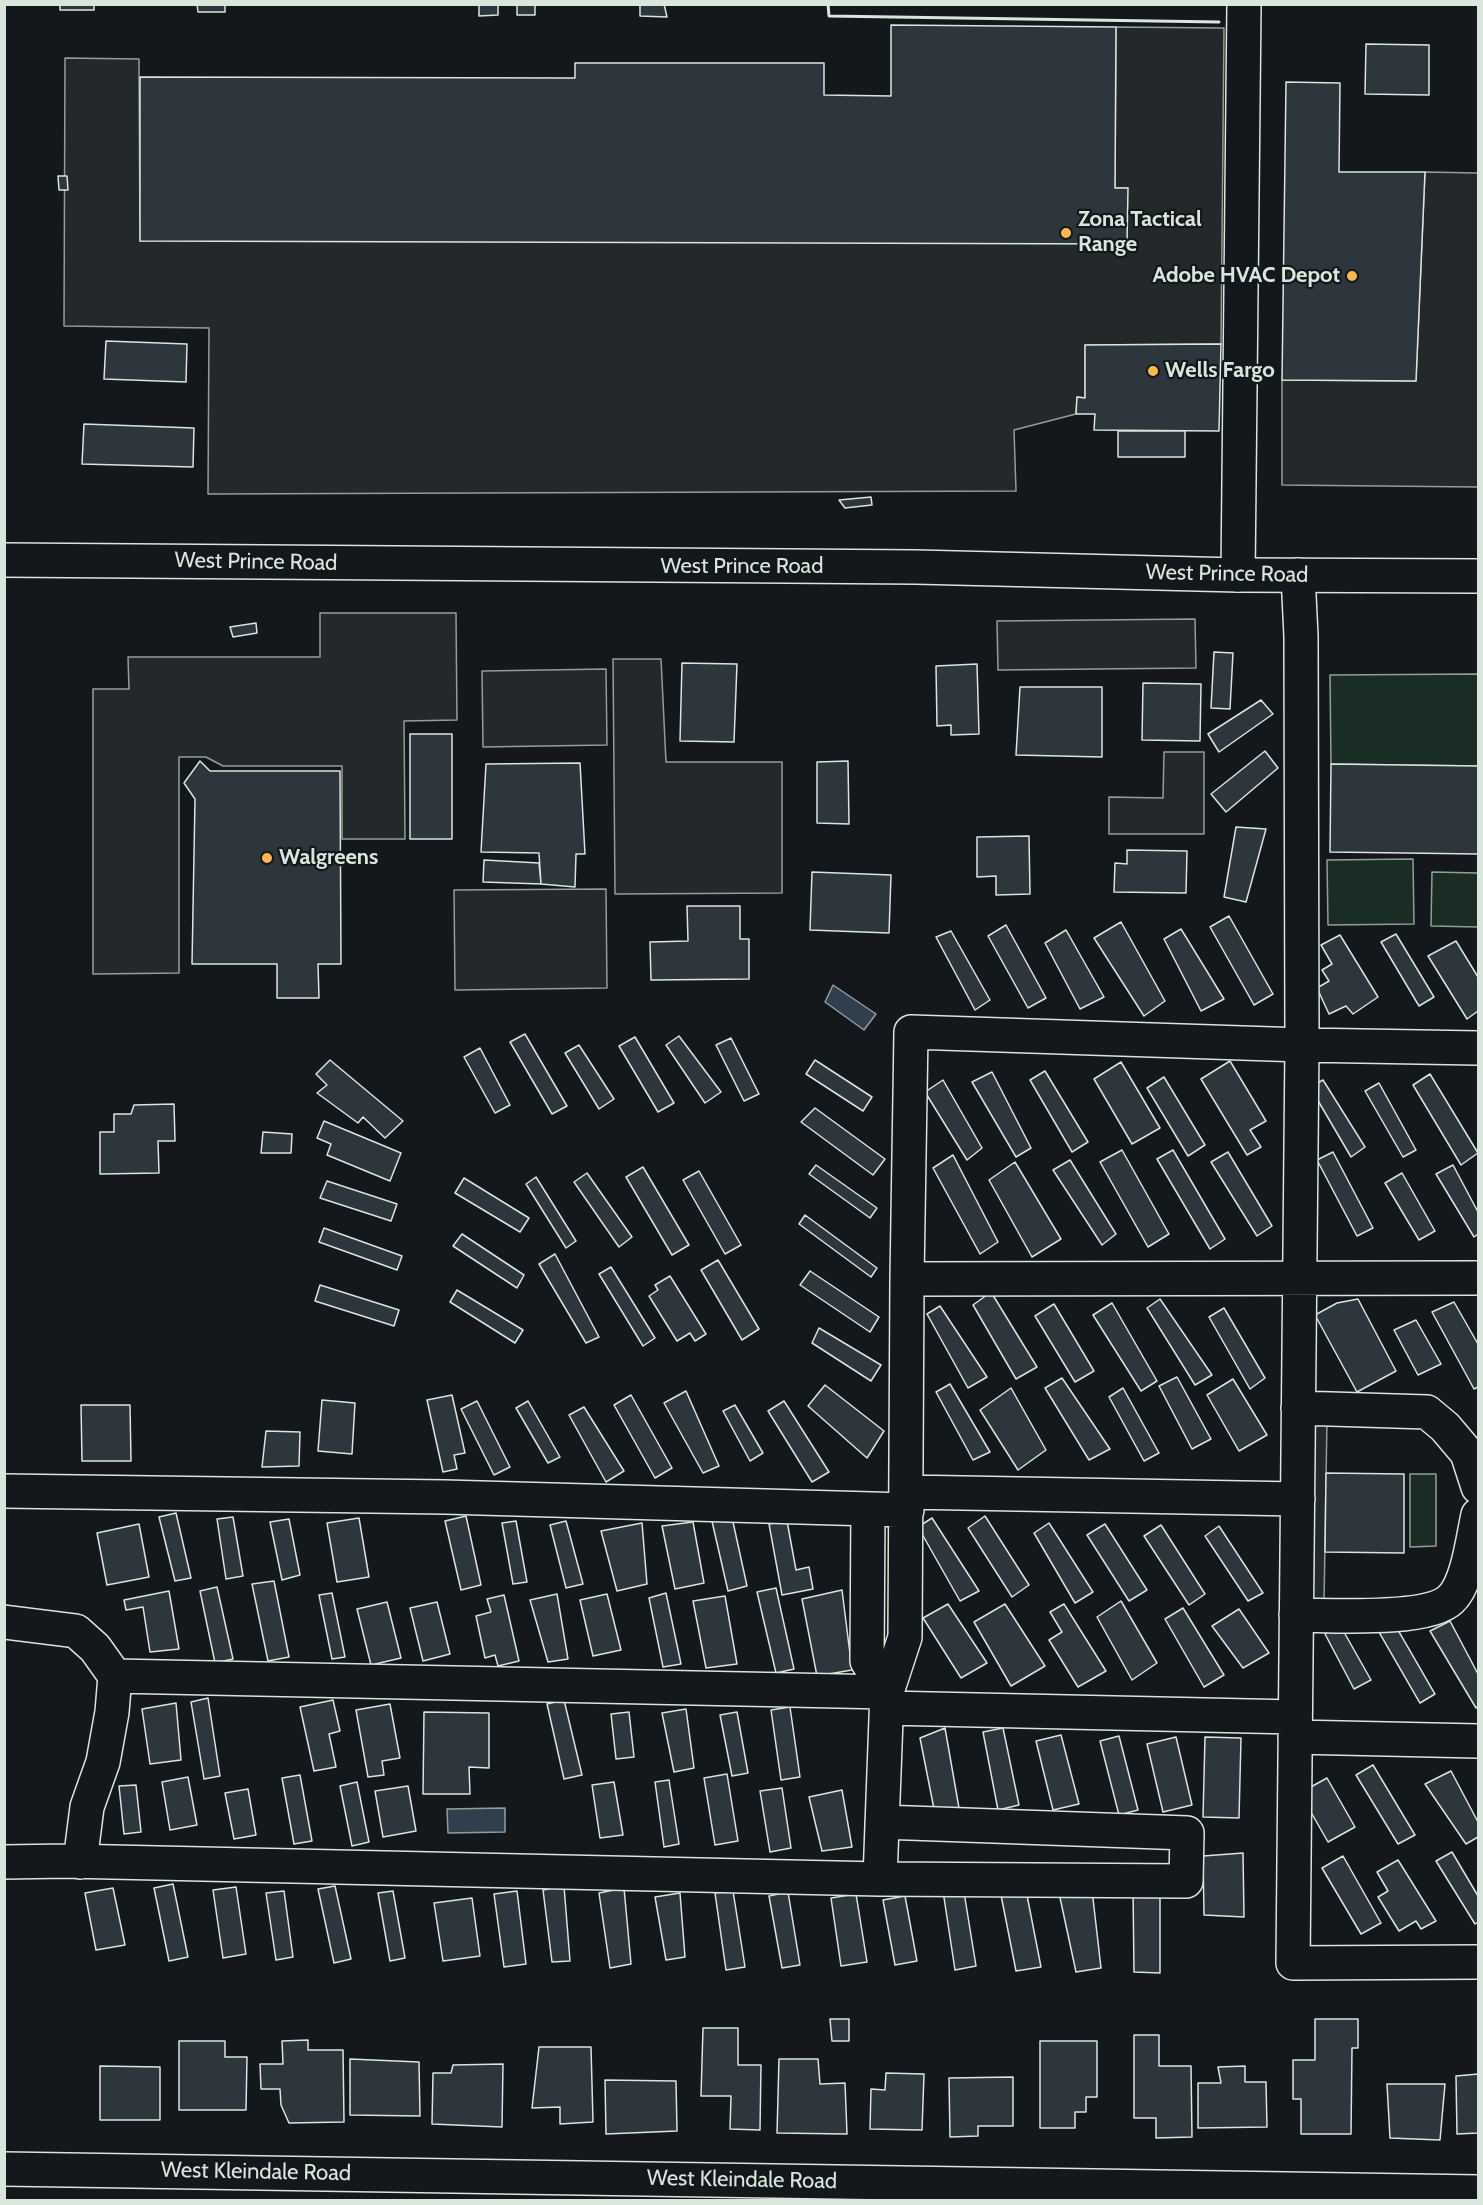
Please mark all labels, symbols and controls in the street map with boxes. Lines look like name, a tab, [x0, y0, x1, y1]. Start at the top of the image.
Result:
place label: Zona Tactical Range	[1078, 207, 1202, 258]
marker: Zona Tactical Range	[1059, 226, 1073, 240]
place label: Adobe HVAC Depot	[1152, 263, 1340, 289]
marker: Adobe HVAC Depot	[1345, 269, 1359, 283]
place label: Wells Fargo	[1165, 358, 1275, 384]
marker: Wells Fargo	[1146, 364, 1160, 378]
street label: West Prince Road	[174, 547, 338, 577]
street label: West Prince Road	[661, 554, 823, 580]
street label: West Prince Road	[1145, 559, 1309, 589]
place label: Walgreens	[279, 845, 378, 871]
marker: Walgreens	[260, 851, 274, 865]
street label: West Kleindale Road	[161, 2157, 351, 2187]
street label: West Kleindale Road	[647, 2165, 837, 2195]

